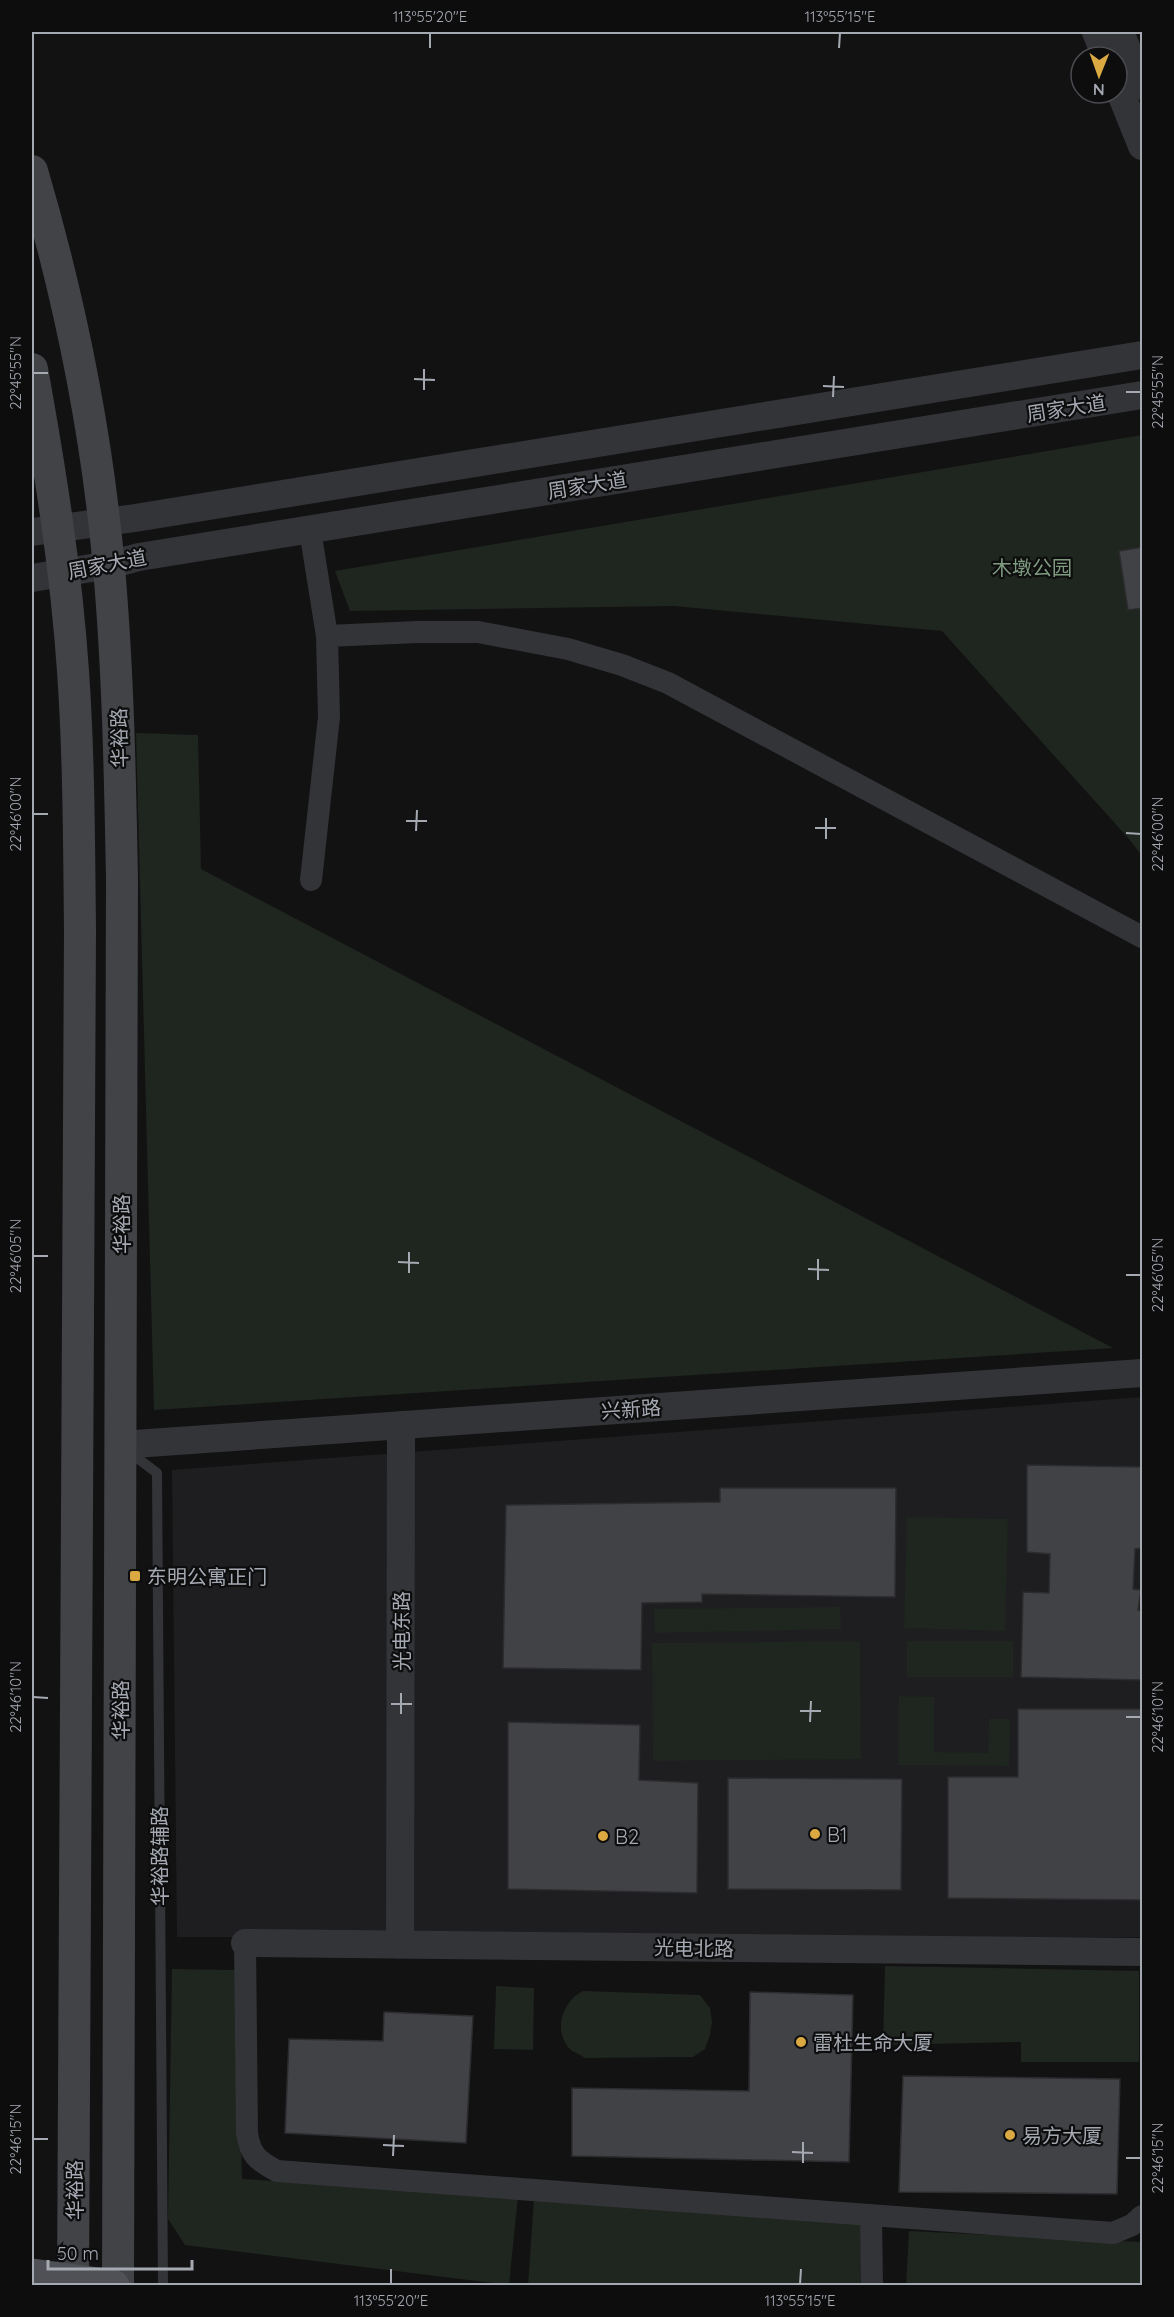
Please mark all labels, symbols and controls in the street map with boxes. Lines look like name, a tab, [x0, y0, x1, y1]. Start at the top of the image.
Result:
text: 113°55'20"E	[393, 7, 467, 26]
text: 113°55'15"E	[804, 7, 876, 26]
north arrow	[1069, 45, 1129, 105]
text: N	[1093, 80, 1105, 100]
text: 22°45'55"N	[6, 336, 25, 410]
text: 22°45'55"N	[1148, 355, 1167, 429]
street label: 周家大道	[1025, 389, 1107, 427]
street label: 周家大道	[546, 466, 628, 504]
street label: 周家大道	[65, 544, 149, 584]
park label: 木墩公园	[992, 555, 1072, 580]
street label: 华裕路	[106, 708, 132, 768]
text: 22°46'00"N	[6, 777, 25, 852]
text: 22°46'00"N	[1148, 797, 1167, 872]
street label: 华裕路	[109, 1194, 134, 1254]
text: 22°46'05"N	[6, 1219, 25, 1293]
text: 22°46'05"N	[1148, 1238, 1167, 1312]
street label: 兴新路	[600, 1394, 662, 1424]
place label: 东明公寓正门	[147, 1564, 267, 1589]
marker: 东明公寓正门	[128, 1569, 142, 1583]
street label: 光电东路	[389, 1591, 414, 1671]
text: 22°46'10"N	[6, 1661, 25, 1733]
street label: 华裕路	[108, 1680, 133, 1740]
text: 22°46'10"N	[1148, 1681, 1167, 1753]
street label: 华裕路辅路	[147, 1806, 172, 1906]
place label: B1	[827, 1822, 847, 1847]
place label: B2	[615, 1824, 639, 1849]
marker: B1	[808, 1827, 822, 1841]
marker: B2	[596, 1829, 610, 1843]
street label: 光电北路	[654, 1935, 734, 1961]
place label: 雷杜生命大厦	[813, 2030, 933, 2055]
marker: 雷杜生命大厦	[794, 2035, 808, 2049]
text: 22°46'15"N	[6, 2104, 25, 2174]
place label: 易方大厦	[1022, 2123, 1102, 2148]
text: 22°46'15"N	[1148, 2123, 1167, 2193]
marker: 易方大厦	[1003, 2128, 1017, 2142]
street label: 华裕路	[62, 2160, 87, 2220]
scale bar	[48, 2233, 192, 2271]
text: 50 m	[57, 2242, 99, 2265]
text: 113°55'20"E	[354, 2291, 428, 2310]
text: 113°55'15"E	[764, 2291, 836, 2310]

